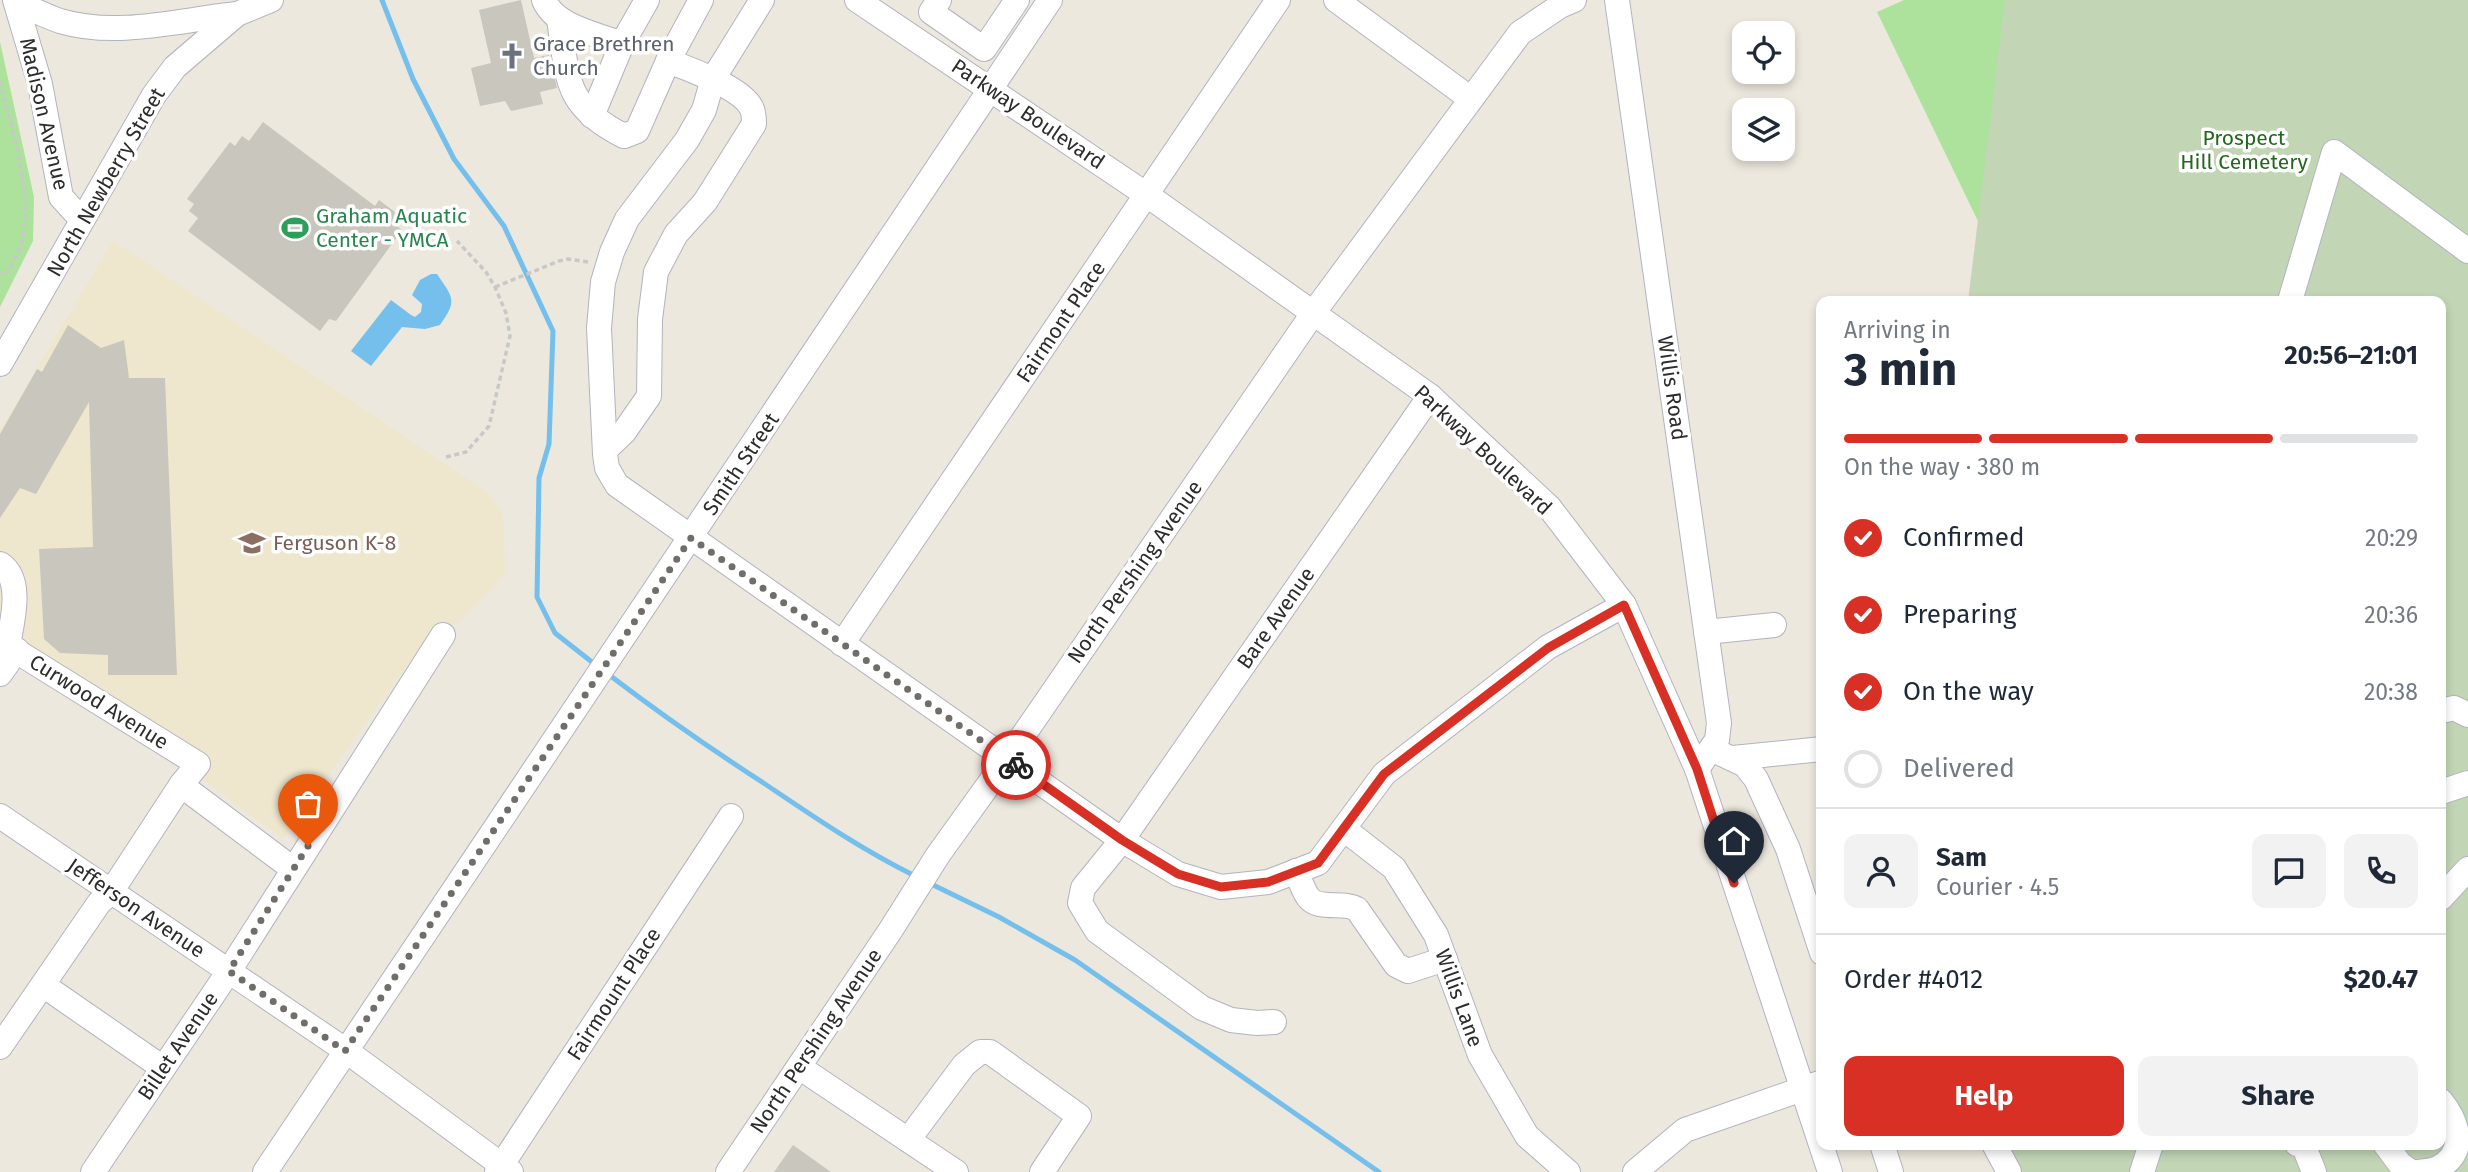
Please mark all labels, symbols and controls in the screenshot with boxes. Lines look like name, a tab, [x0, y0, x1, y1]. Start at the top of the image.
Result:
map controls	[1732, 21, 1795, 161]
button: locate	[1732, 21, 1795, 84]
place label: Grace Brethren Church	[533, 31, 674, 81]
street label: Madison Avenue	[14, 35, 74, 193]
church icon: Grace Brethren Church	[497, 41, 527, 71]
street label: Parkway Boulevard	[946, 53, 1110, 175]
street label: North Newberry Street	[41, 82, 171, 281]
button: layers	[1732, 98, 1795, 161]
park label: Prospect Hill Cemetery	[2180, 125, 2308, 175]
place label: Graham Aquatic Center - YMCA	[316, 203, 467, 253]
sports icon: Graham Aquatic Center - YMCA	[280, 213, 310, 243]
street label: Fairmont Place	[1011, 256, 1111, 388]
text: Arriving in	[1844, 316, 1951, 344]
street label: Willis Road	[1652, 334, 1692, 442]
text: 20:56–21:01	[2284, 340, 2418, 371]
text: 3 min	[1844, 342, 1957, 397]
street label: Parkway Boulevard	[1409, 379, 1557, 521]
street label: Smith Street	[697, 408, 785, 520]
text: On the way · 380 m	[1844, 453, 2040, 481]
street label: North Pershing Avenue	[1062, 475, 1208, 669]
icon: check	[1844, 519, 1882, 557]
text: Confirmed	[1903, 522, 2024, 553]
text: 20:29	[2365, 524, 2418, 552]
school or university icon: Ferguson K-8	[237, 528, 267, 558]
place label: Ferguson K-8	[273, 530, 396, 556]
street label: Bare Avenue	[1231, 562, 1321, 674]
icon: check	[1844, 596, 1882, 634]
text: Preparing	[1903, 599, 2016, 630]
text: 20:36	[2364, 601, 2418, 629]
street label: Curwood Avenue	[25, 649, 173, 755]
icon: check	[1844, 673, 1882, 711]
text: On the way	[1903, 676, 2034, 707]
text: 20:38	[2364, 678, 2418, 706]
courier	[981, 730, 1051, 800]
icon: bike	[997, 746, 1035, 784]
text: Delivered	[1903, 753, 2015, 784]
pin	[278, 774, 338, 846]
icon: bag	[289, 785, 327, 823]
pin	[1704, 811, 1764, 883]
icon: home	[1715, 822, 1753, 860]
button: person	[1844, 834, 1918, 908]
button: chat	[2252, 834, 2326, 908]
button: phone	[2344, 834, 2418, 908]
text: Sam	[1936, 842, 1987, 873]
street label: Jefferson Avenue	[62, 852, 210, 964]
text: Courier · 4.5	[1936, 873, 2059, 901]
street label: Fairmount Place	[561, 923, 667, 1065]
street label: North Pershing Avenue	[744, 944, 888, 1138]
street label: Willis Lane	[1429, 945, 1489, 1051]
text: Order #4012	[1844, 964, 1983, 995]
text: $20.47	[2344, 964, 2418, 995]
street label: Billet Avenue	[132, 987, 224, 1105]
button: Help	[1844, 1056, 2124, 1136]
button: Share	[2138, 1056, 2418, 1136]

